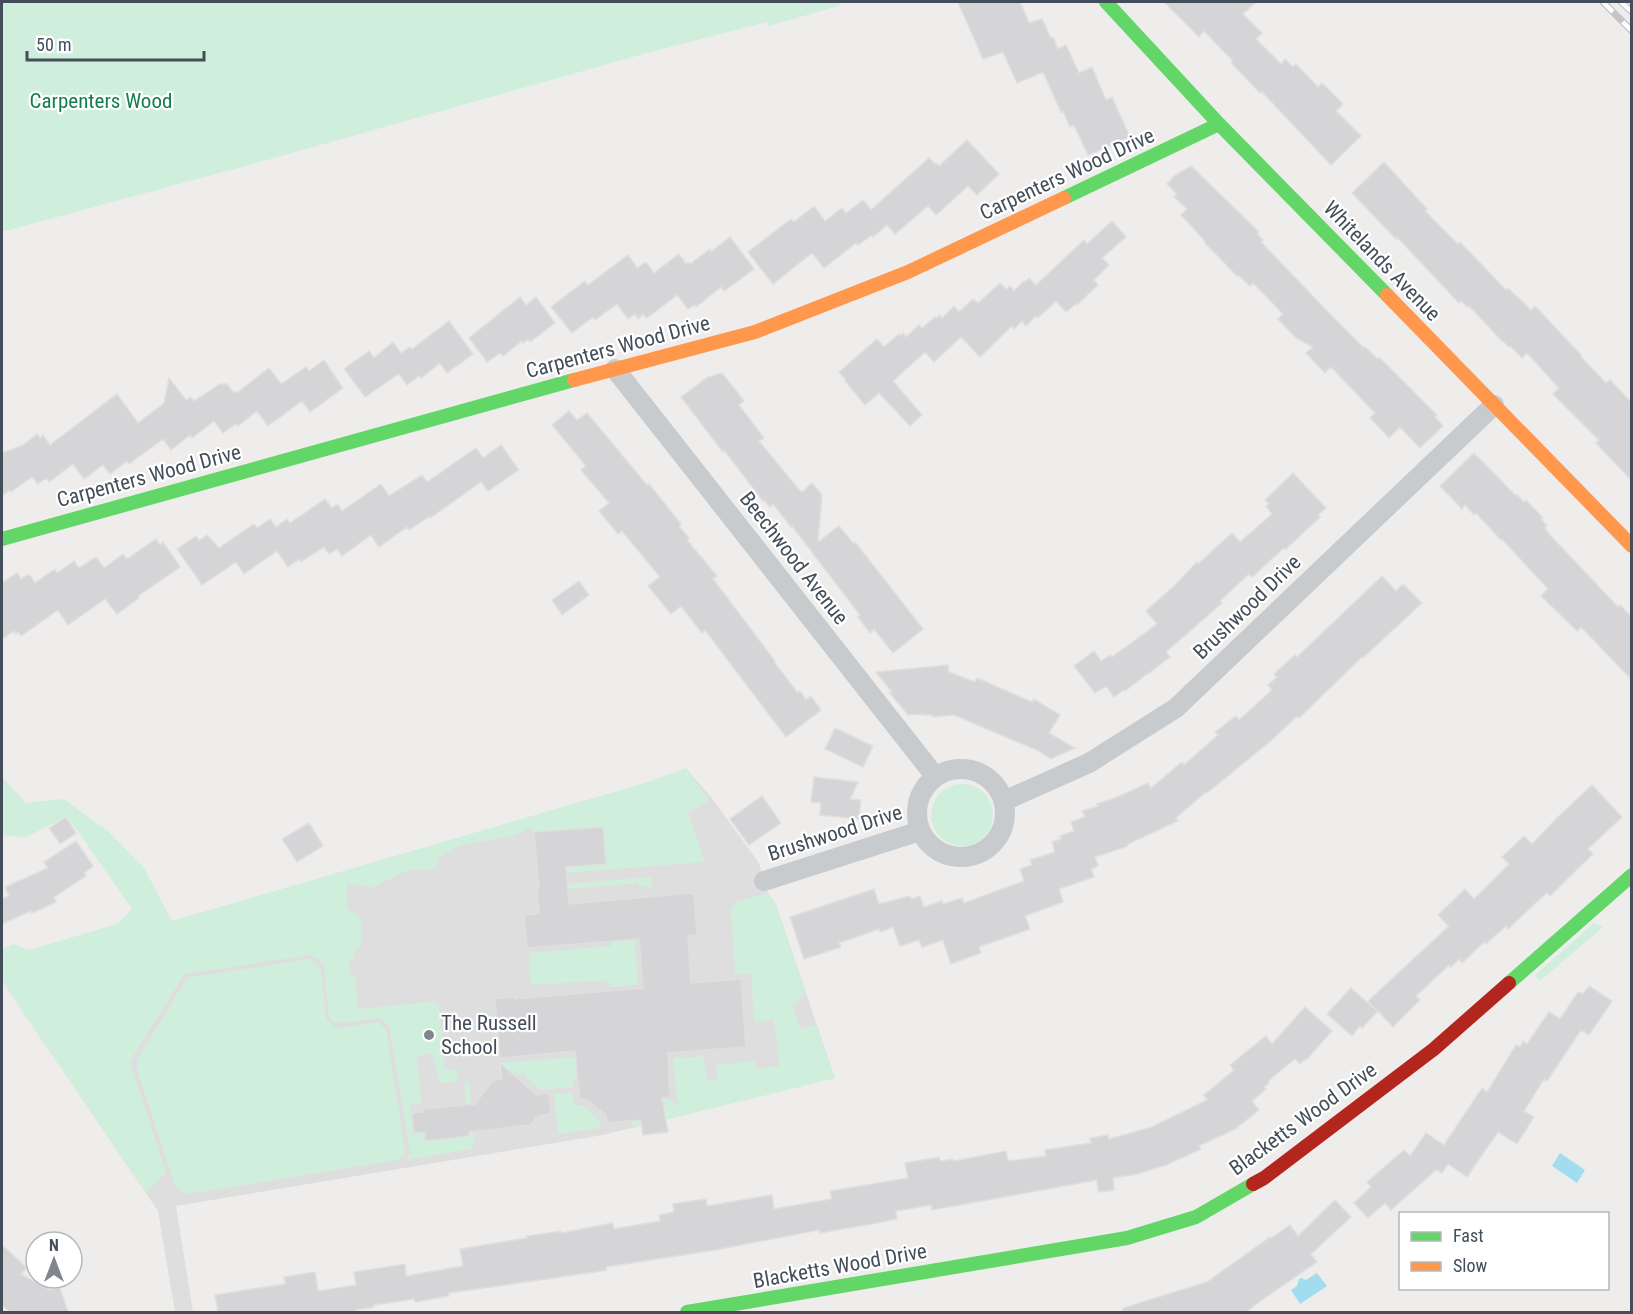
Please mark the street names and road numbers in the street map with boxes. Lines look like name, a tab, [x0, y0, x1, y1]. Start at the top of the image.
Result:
street label: Carpenters Wood Drive	[976, 123, 1158, 225]
street label: Whitelands Avenue	[1319, 196, 1445, 326]
street label: Carpenters Wood Drive	[523, 311, 713, 383]
street label: Carpenters Wood Drive	[54, 440, 244, 512]
street label: Beechwood Avenue	[735, 487, 853, 629]
street label: Brushwood Drive	[1188, 550, 1306, 664]
street label: Brushwood Drive	[765, 800, 905, 866]
street label: Blacketts Wood Drive	[1225, 1058, 1381, 1180]
street label: Blacketts Wood Drive	[751, 1239, 929, 1293]

